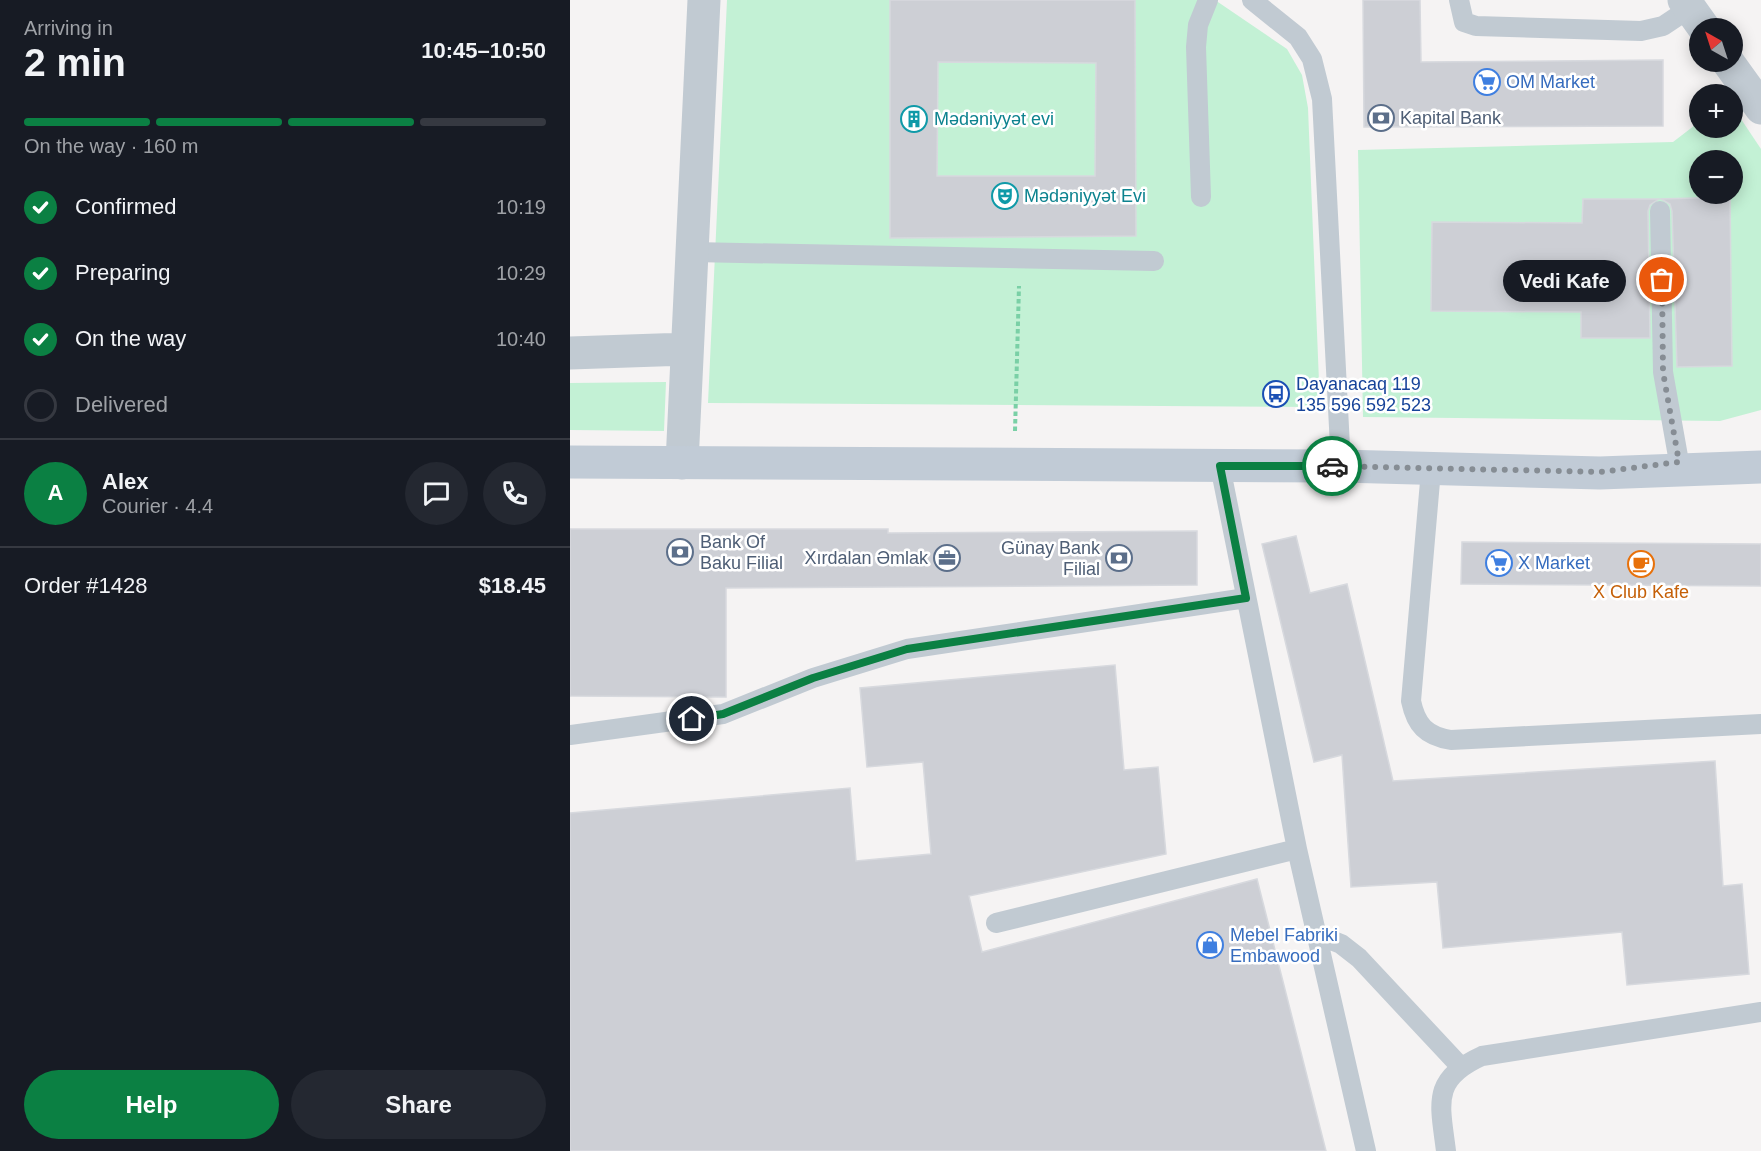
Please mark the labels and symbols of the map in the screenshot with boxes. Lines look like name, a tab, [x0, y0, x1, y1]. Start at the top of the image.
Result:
north arrow	[1689, 18, 1743, 72]
supermarket icon: OM Market	[1472, 67, 1502, 97]
place label: OM Market	[1506, 72, 1595, 92]
bank icon: Kapital Bank	[1366, 103, 1396, 133]
building icon: Mədəniyyət evi	[899, 104, 929, 134]
place label: Kapital Bank	[1400, 108, 1502, 128]
place label: Mədəniyyət evi	[934, 109, 1054, 129]
theatre icon: Mədəniyyət Evi	[990, 181, 1020, 211]
place label: Mədəniyyət Evi	[1024, 186, 1146, 206]
pin	[1636, 254, 1687, 305]
callout: Vedi Kafe	[1503, 259, 1626, 301]
place label: Dayanacaq 119 135 596 592 523	[1296, 374, 1431, 415]
bus stop icon: Dayanacaq 119 135 596 592 523	[1261, 379, 1291, 409]
courier	[1302, 436, 1362, 496]
place label: Bank Of Baku Filial	[700, 532, 783, 573]
bank icon: Bank Of Baku Filial	[665, 537, 695, 567]
place label: Günay Bank Filial	[1001, 538, 1101, 579]
office icon: Xırdalan Əmlak	[932, 543, 962, 573]
bank icon: Günay Bank Filial	[1104, 543, 1134, 573]
place label: Xırdalan Əmlak	[804, 548, 929, 568]
supermarket icon: X Market	[1484, 548, 1514, 578]
cafe icon: X Club Kafe	[1626, 549, 1656, 579]
place label: X Market	[1518, 553, 1590, 573]
place label: X Club Kafe	[1593, 582, 1689, 602]
pin	[666, 693, 717, 744]
place label: Mebel Fabriki Embawood	[1230, 925, 1338, 966]
shop icon: Mebel Fabriki Embawood	[1195, 930, 1225, 960]

